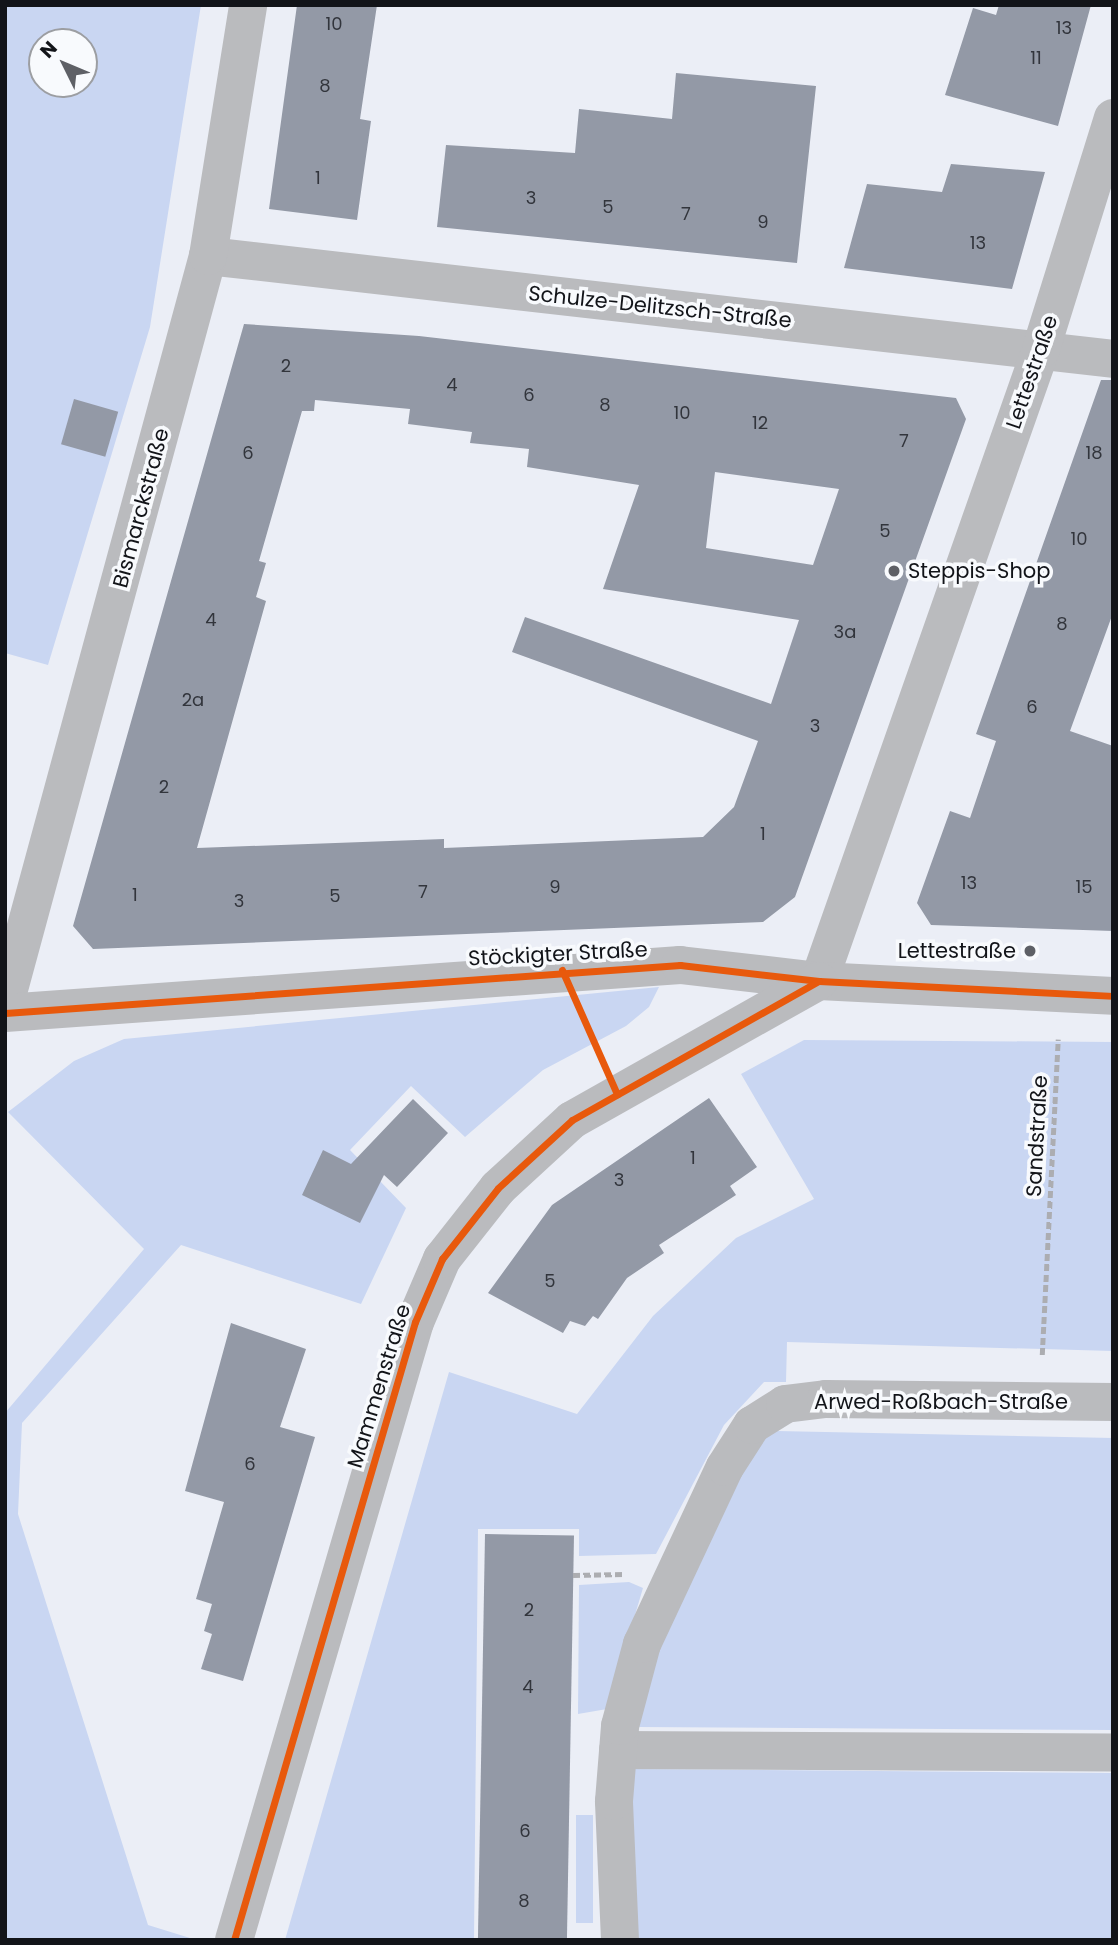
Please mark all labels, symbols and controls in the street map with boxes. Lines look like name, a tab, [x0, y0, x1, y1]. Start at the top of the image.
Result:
house number: 10	[325, 13, 343, 35]
house number: 13	[1056, 17, 1072, 39]
north arrow	[28, 28, 98, 98]
text: N	[34, 35, 63, 64]
house number: 11	[1030, 47, 1042, 69]
house number: 8	[319, 75, 331, 97]
house number: 1	[315, 167, 321, 189]
house number: 3	[526, 187, 536, 209]
house number: 5	[602, 196, 614, 218]
house number: 7	[681, 203, 691, 225]
house number: 9	[757, 211, 769, 233]
house number: 13	[970, 232, 986, 254]
street label: Schulze-Delitzsch-Straße	[527, 281, 793, 333]
street label: Lettestraße	[1001, 312, 1063, 432]
house number: 2	[281, 355, 291, 377]
house number: 4	[446, 374, 458, 396]
house number: 6	[523, 384, 535, 406]
house number: 8	[599, 394, 611, 416]
house number: 10	[673, 402, 691, 424]
house number: 12	[752, 412, 768, 434]
street label: Bismarckstraße	[108, 425, 174, 591]
house number: 7	[899, 430, 909, 452]
house number: 6	[242, 442, 254, 464]
house number: 18	[1085, 442, 1103, 464]
house number: 5	[879, 520, 891, 542]
house number: 10	[1070, 528, 1088, 550]
place label: Steppis-Shop	[908, 558, 1050, 584]
marker: Steppis-Shop	[886, 563, 902, 579]
house number: 4	[205, 609, 217, 631]
house number: 8	[1056, 613, 1068, 635]
house number: 3a	[834, 621, 856, 643]
house number: 2a	[182, 689, 204, 711]
house number: 6	[1026, 696, 1038, 718]
house number: 3	[810, 715, 820, 737]
house number: 2	[159, 776, 169, 798]
house number: 1	[760, 823, 766, 845]
house number: 13	[961, 872, 977, 894]
house number: 9	[549, 876, 561, 898]
house number: 15	[1075, 876, 1093, 898]
house number: 7	[418, 881, 428, 903]
house number: 1	[132, 884, 138, 906]
house number: 5	[329, 885, 341, 907]
house number: 3	[234, 890, 244, 912]
street label: Stöckigter Straße	[468, 937, 648, 971]
place label: Lettestraße	[898, 938, 1016, 964]
marker: Lettestraße	[1022, 943, 1038, 959]
street label: Sandstraße	[1021, 1074, 1053, 1198]
house number: 1	[690, 1147, 696, 1169]
house number: 3	[614, 1169, 624, 1191]
house number: 5	[544, 1270, 556, 1292]
street label: Mammenstraße	[342, 1301, 416, 1471]
street label: Arwed-Roßbach-Straße	[814, 1389, 1068, 1415]
house number: 6	[244, 1453, 256, 1475]
house number: 2	[524, 1599, 534, 1621]
house number: 4	[522, 1676, 534, 1698]
house number: 6	[519, 1820, 531, 1842]
house number: 8	[518, 1890, 530, 1912]

